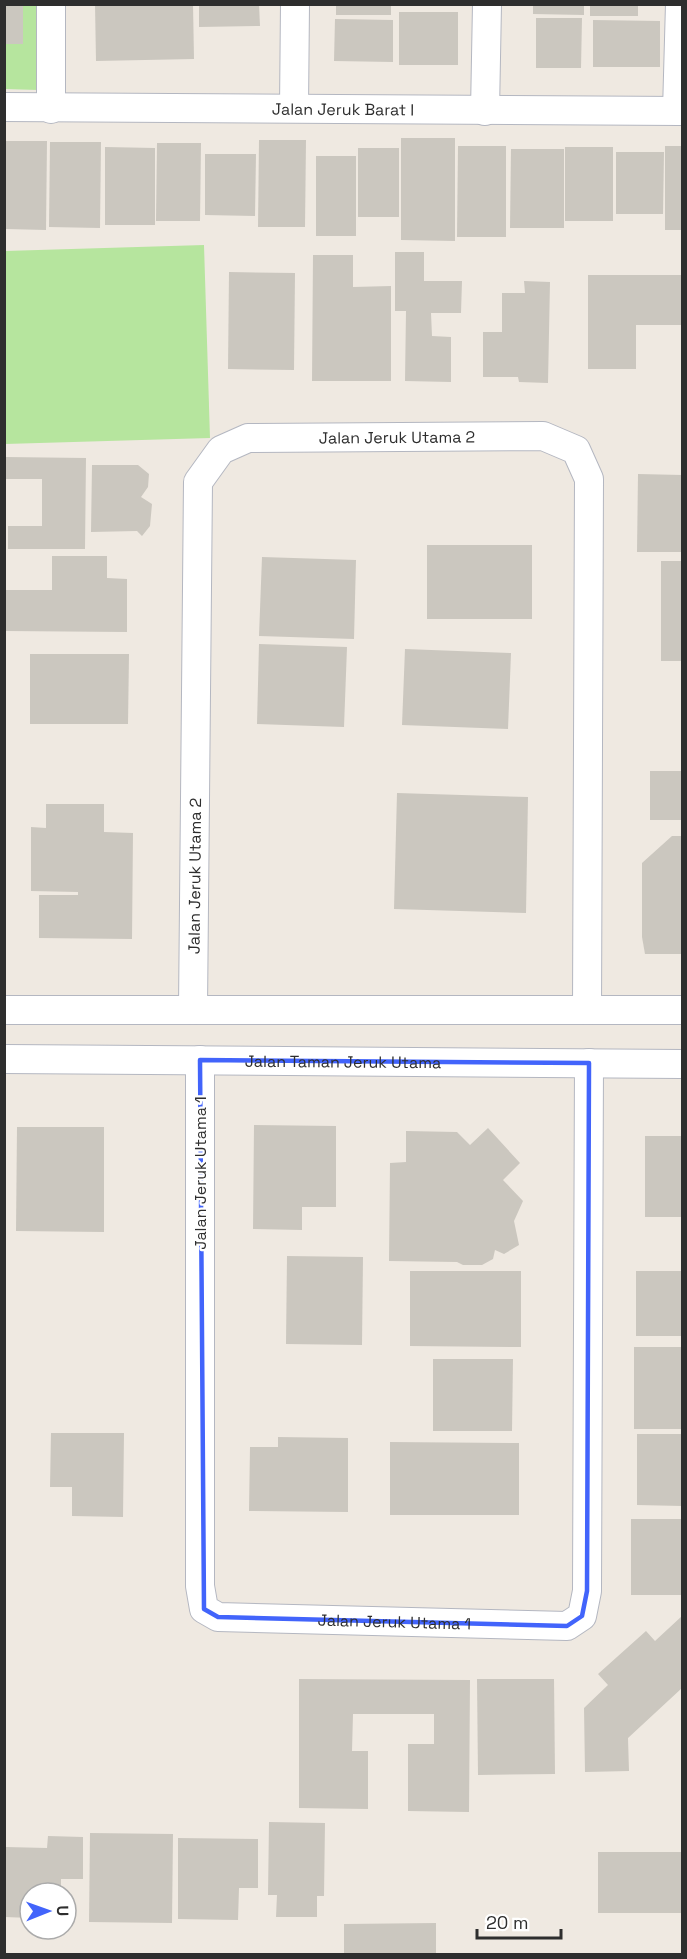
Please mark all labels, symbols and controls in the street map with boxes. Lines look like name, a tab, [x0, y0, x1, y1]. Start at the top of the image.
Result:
street label: Jalan Jeruk Barat I	[272, 98, 414, 120]
street label: Jalan Jeruk Utama 2	[319, 426, 475, 448]
street label: Jalan Jeruk Utama 2	[183, 798, 206, 954]
street label: Jalan Taman Jeruk Utama	[245, 1050, 441, 1073]
street label: Jalan Jeruk Utama 1	[190, 1096, 211, 1250]
street label: Jalan Jeruk Utama 1	[317, 1609, 471, 1634]
north arrow	[18, 1881, 78, 1941]
scale bar	[477, 1902, 561, 1940]
text: U	[52, 1905, 73, 1916]
text: 20 m	[486, 1911, 529, 1934]

